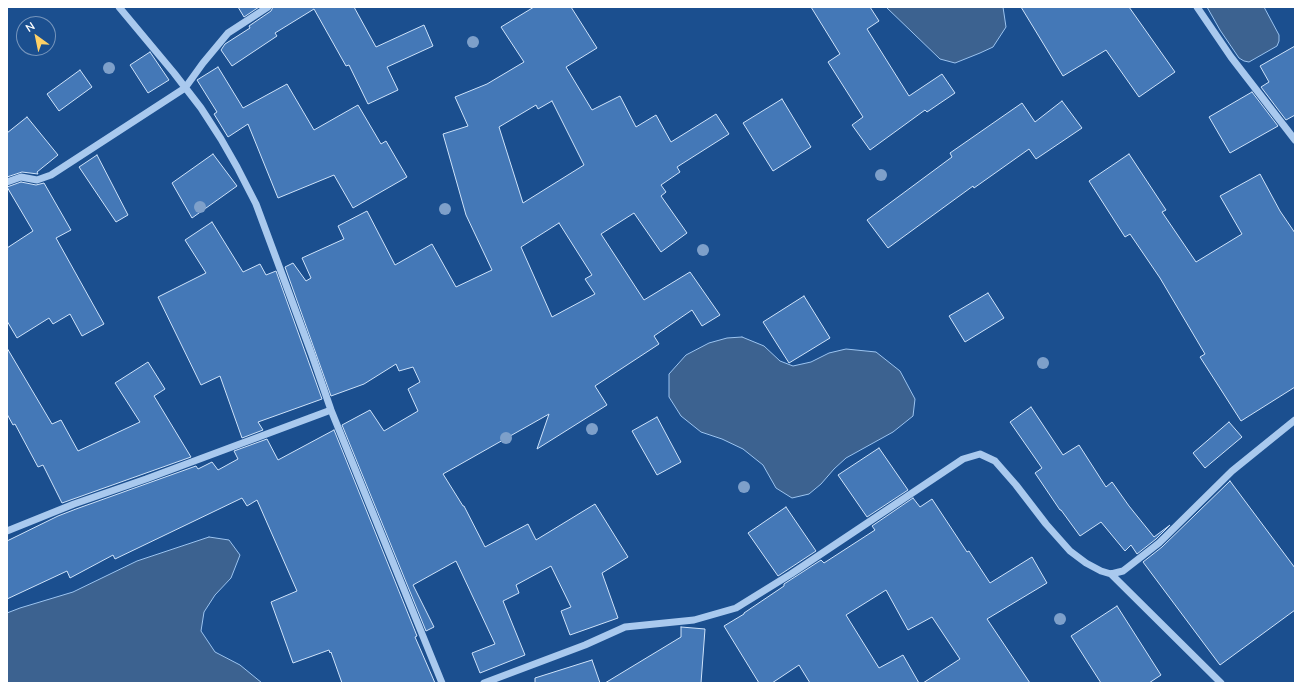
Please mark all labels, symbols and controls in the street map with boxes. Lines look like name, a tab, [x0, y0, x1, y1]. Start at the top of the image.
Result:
north arrow	[16, 16, 56, 56]
text: N	[23, 19, 37, 35]

